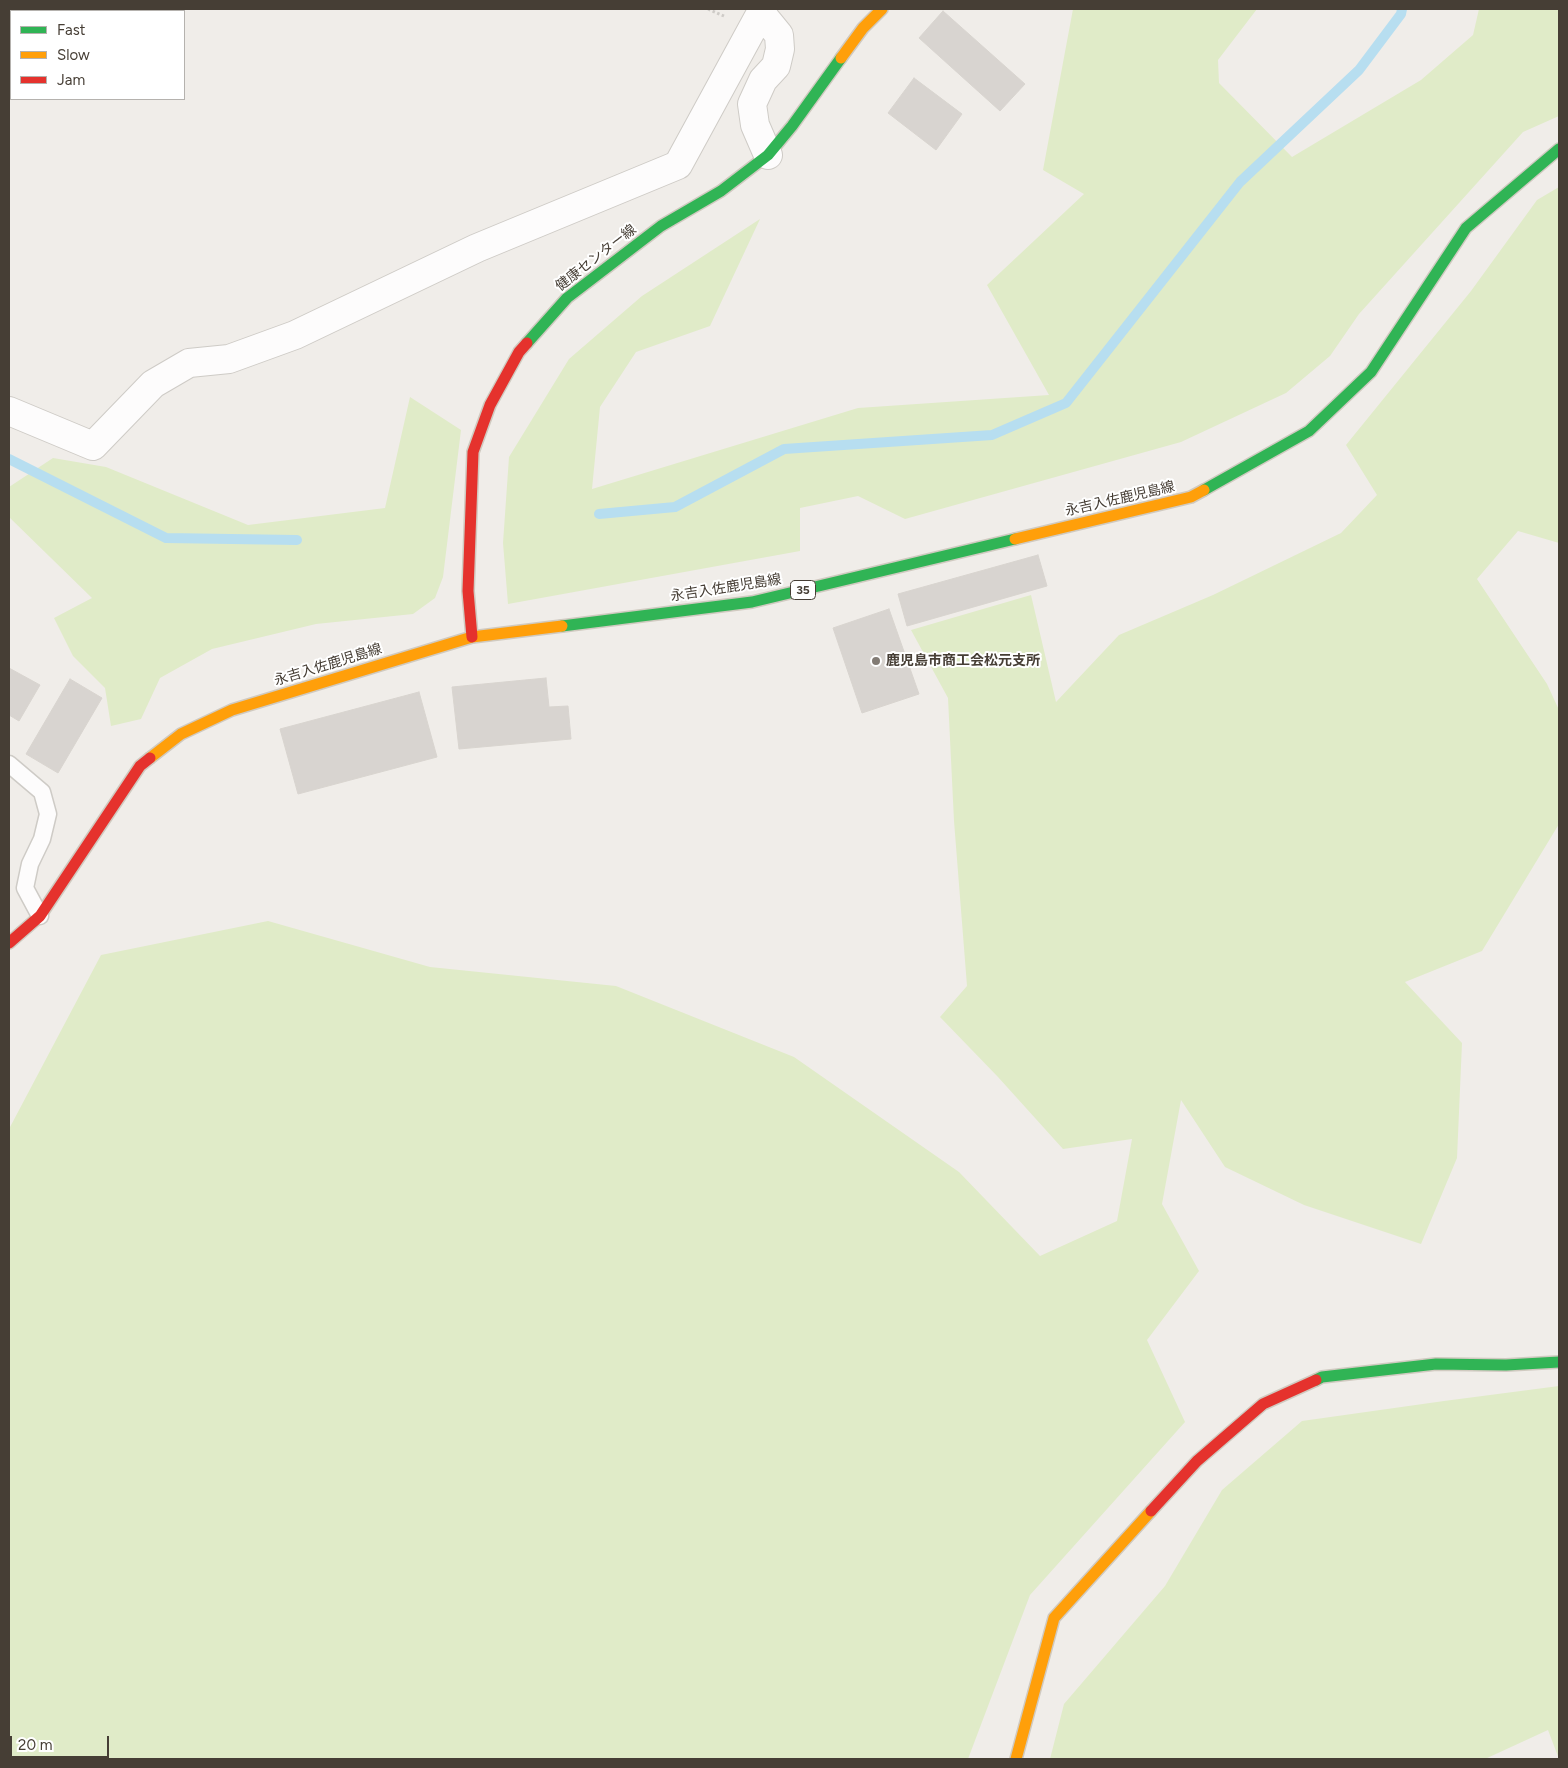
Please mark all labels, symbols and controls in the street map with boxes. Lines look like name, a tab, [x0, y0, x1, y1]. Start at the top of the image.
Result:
legend	[10, 10, 185, 100]
text: Fast	[57, 21, 85, 39]
text: Slow	[57, 46, 90, 64]
text: Jam	[57, 71, 85, 89]
street label: 健康センター線	[552, 221, 640, 295]
street label: 永吉入佐鹿児島線	[1064, 478, 1176, 520]
street label: 永吉入佐鹿児島線	[669, 571, 783, 605]
road number: 35	[790, 580, 816, 600]
street label: 永吉入佐鹿児島線	[272, 641, 384, 689]
place label: 鹿児島市商工会松元支所	[886, 653, 1040, 669]
marker: 鹿児島市商工会松元支所	[870, 655, 882, 667]
scale bar	[12, 1726, 111, 1758]
text: 20 m	[18, 1736, 52, 1754]

